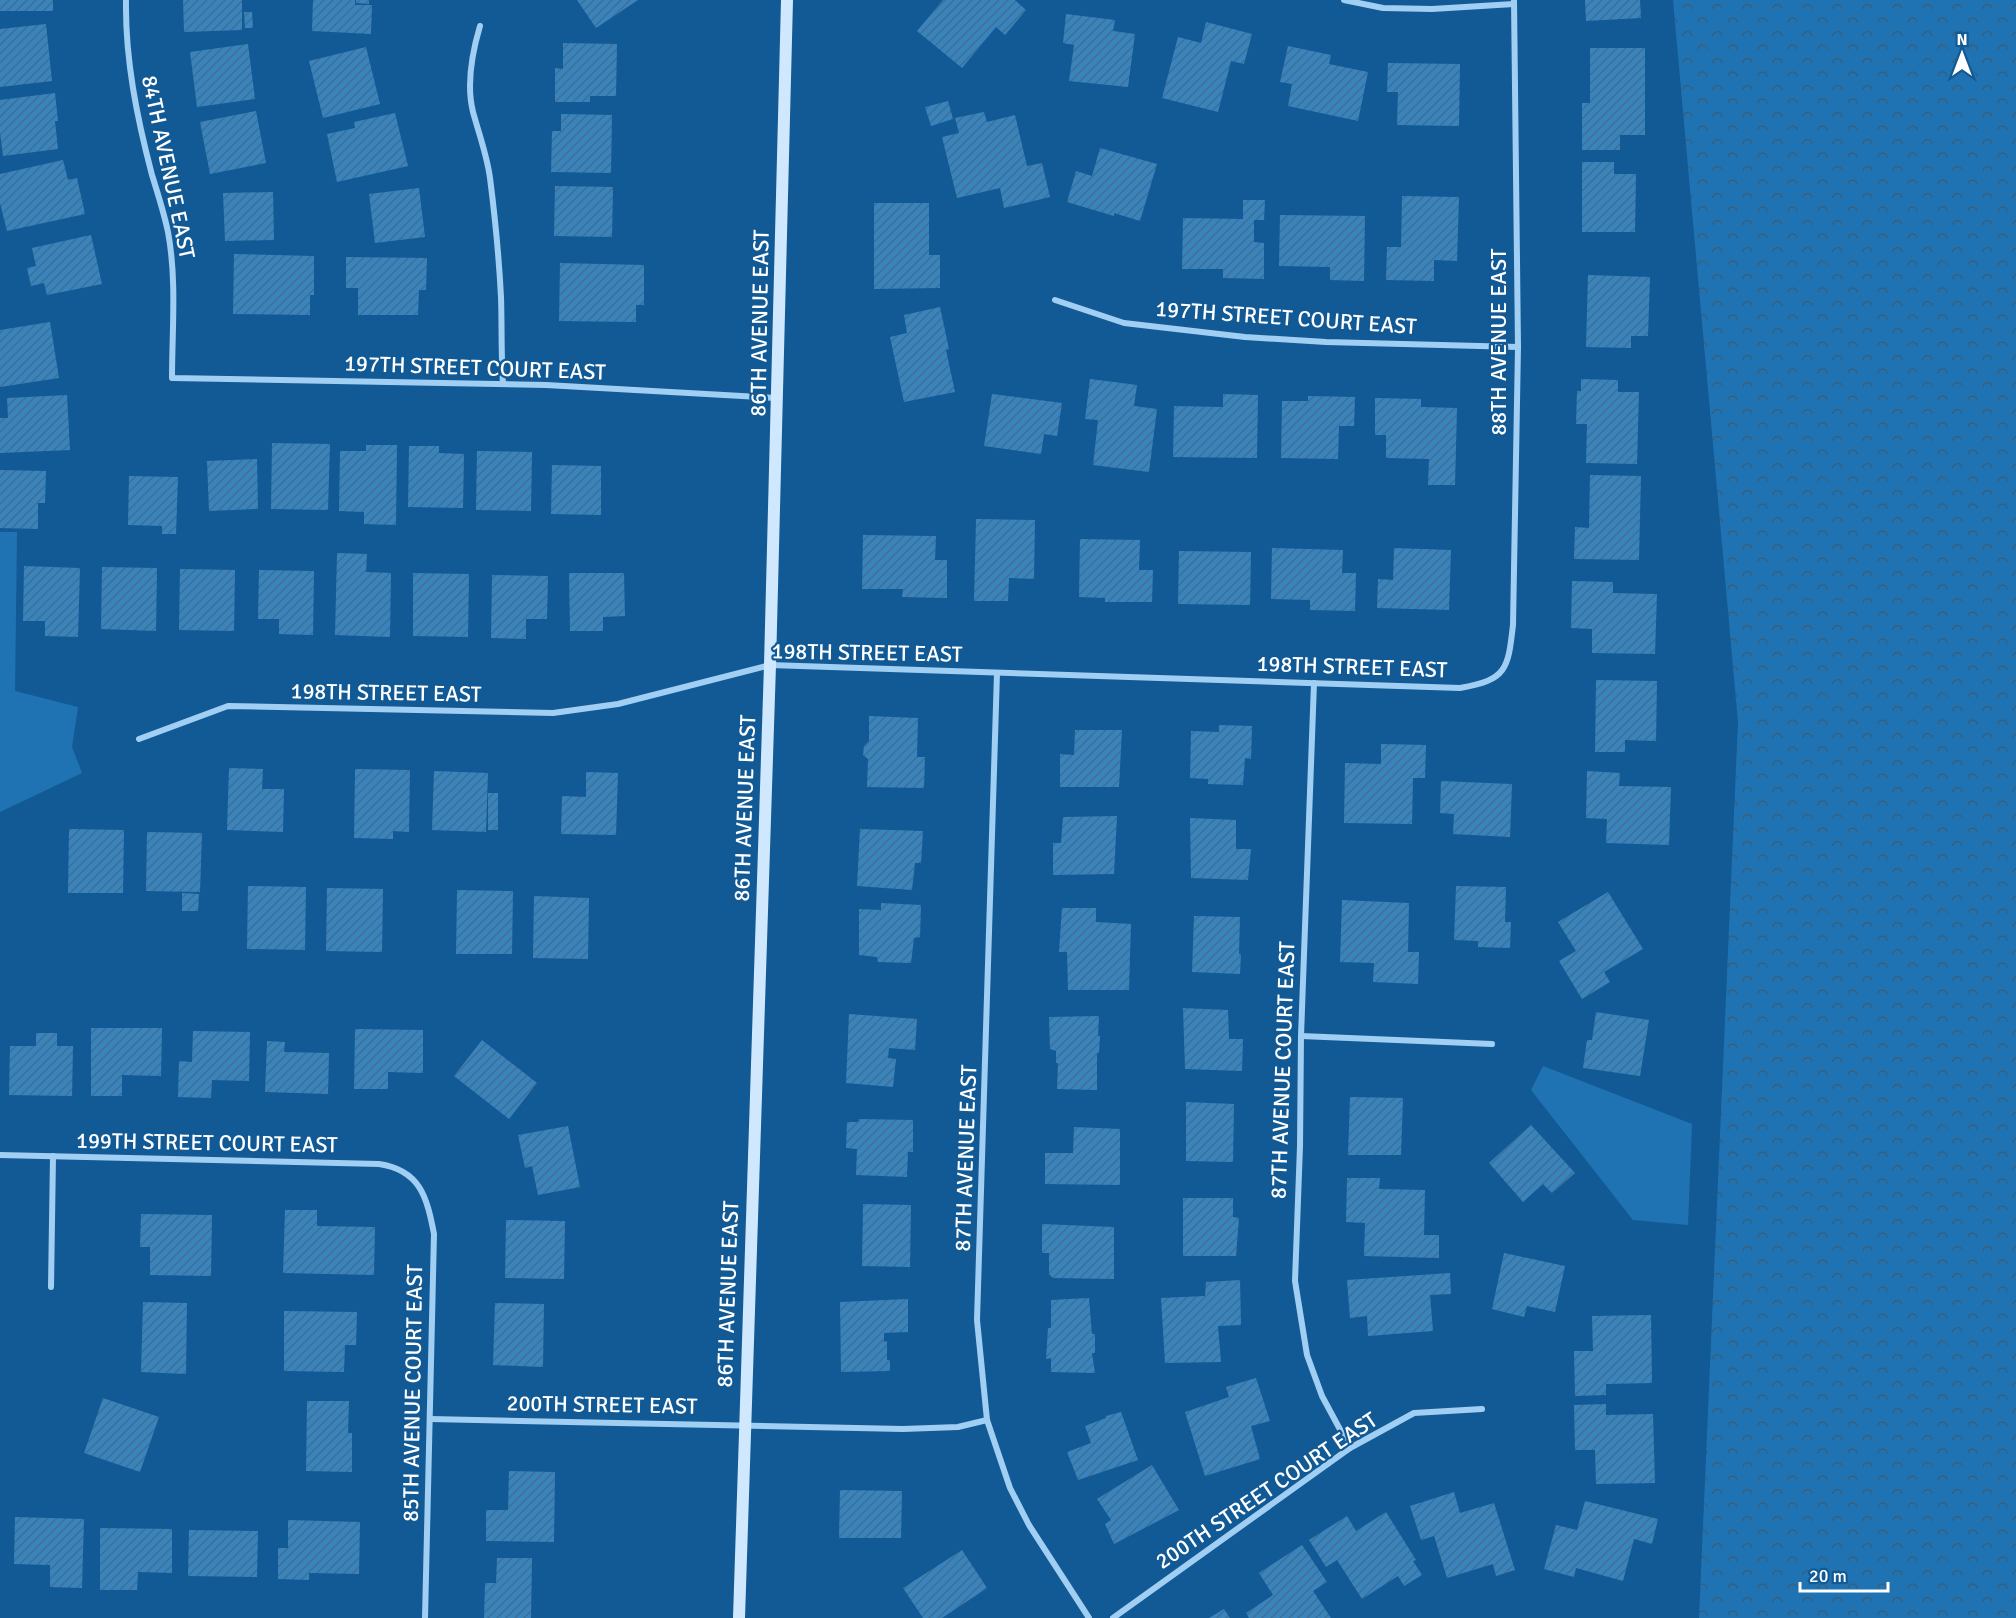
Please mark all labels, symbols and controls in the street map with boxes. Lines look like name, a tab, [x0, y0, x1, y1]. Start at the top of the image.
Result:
north arrow	[1932, 24, 1992, 84]
text: N	[1956, 30, 1968, 50]
street label: 84TH AVENUE EAST	[136, 73, 201, 262]
street label: 86TH AVENUE EAST	[744, 229, 775, 417]
street label: 88TH AVENUE EAST	[1485, 248, 1512, 436]
street label: 197TH STREET COURT EAST	[1155, 295, 1418, 340]
street label: 197TH STREET COURT EAST	[344, 349, 606, 386]
street label: 198TH STREET EAST	[771, 637, 963, 668]
street label: 198TH STREET EAST	[1256, 650, 1448, 683]
street label: 198TH STREET EAST	[290, 677, 482, 708]
street label: 86TH AVENUE EAST	[728, 714, 761, 902]
street label: 87TH AVENUE COURT EAST	[1265, 940, 1300, 1199]
street label: 87TH AVENUE EAST	[949, 1064, 982, 1252]
street label: 199TH STREET COURT EAST	[76, 1127, 338, 1158]
street label: 86TH AVENUE EAST	[711, 1200, 744, 1388]
street label: 85TH AVENUE COURT EAST	[397, 1264, 428, 1522]
street label: 200TH STREET EAST	[506, 1389, 698, 1420]
street label: 200TH STREET COURT EAST	[1150, 1406, 1382, 1575]
scale bar	[1800, 1555, 1888, 1593]
text: 20 m	[1809, 1565, 1847, 1587]

